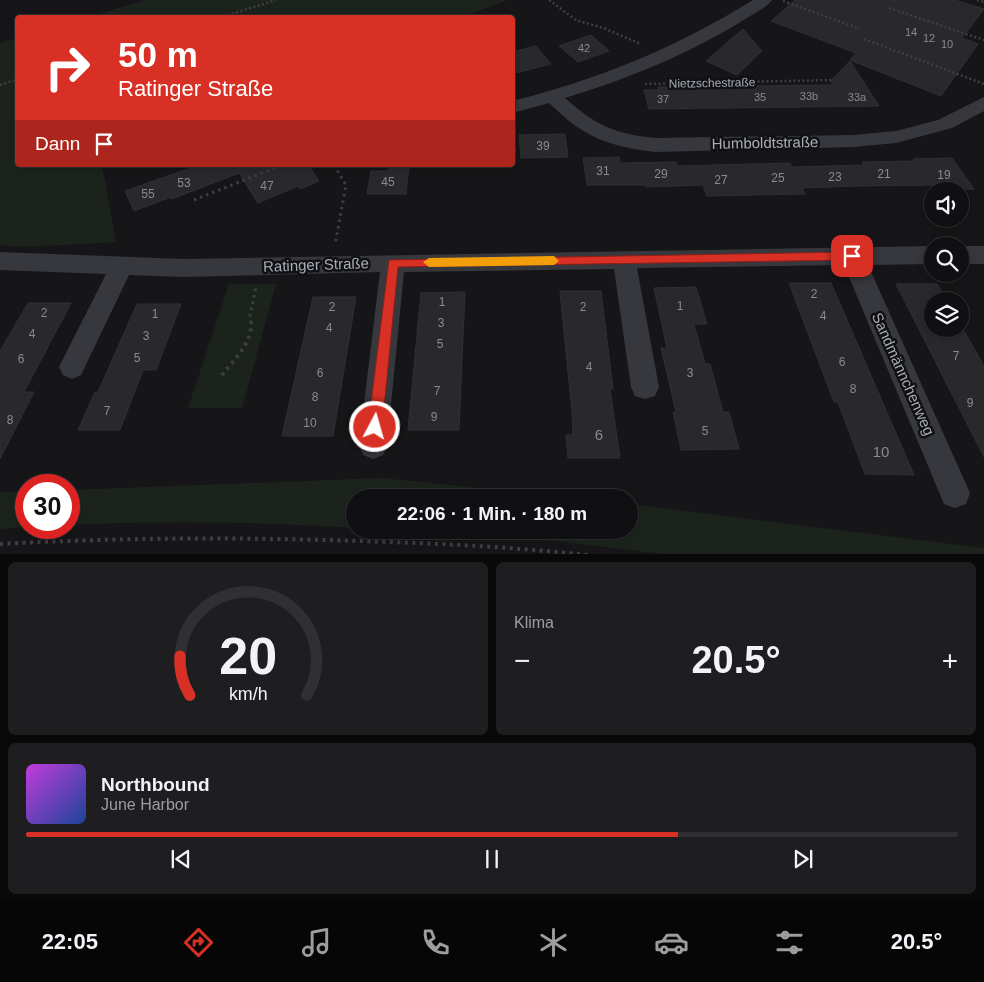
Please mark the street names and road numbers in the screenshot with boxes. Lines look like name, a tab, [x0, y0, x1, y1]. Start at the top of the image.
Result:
street label: Nietzschestraße	[669, 75, 756, 91]
street label: Humboldtstraße	[711, 133, 818, 152]
street label: Ratinger Straße	[263, 254, 369, 275]
street label: Sandmännchenweg	[869, 310, 938, 438]

